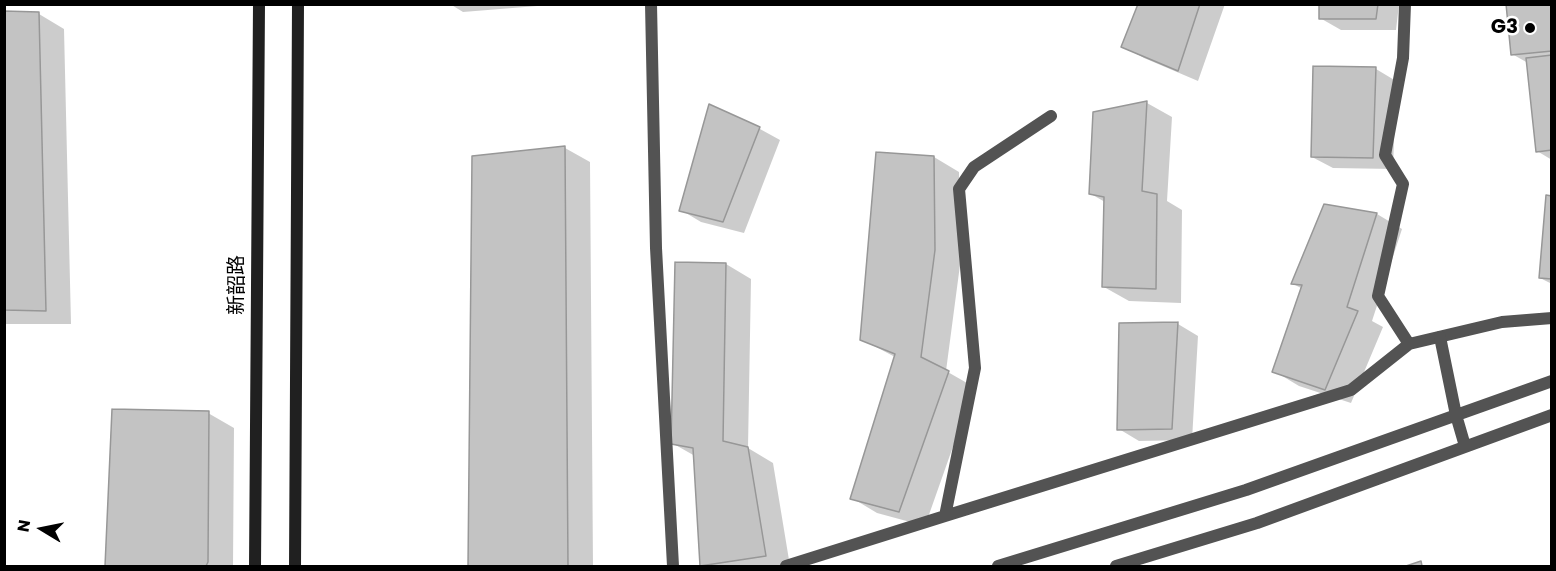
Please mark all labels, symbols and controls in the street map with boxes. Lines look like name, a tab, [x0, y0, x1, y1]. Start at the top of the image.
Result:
place label: G3	[1491, 16, 1518, 40]
marker: G3	[1523, 21, 1537, 35]
street label: 新韶路	[226, 255, 250, 315]
north arrow	[12, 499, 72, 559]
text: N	[11, 518, 36, 534]

